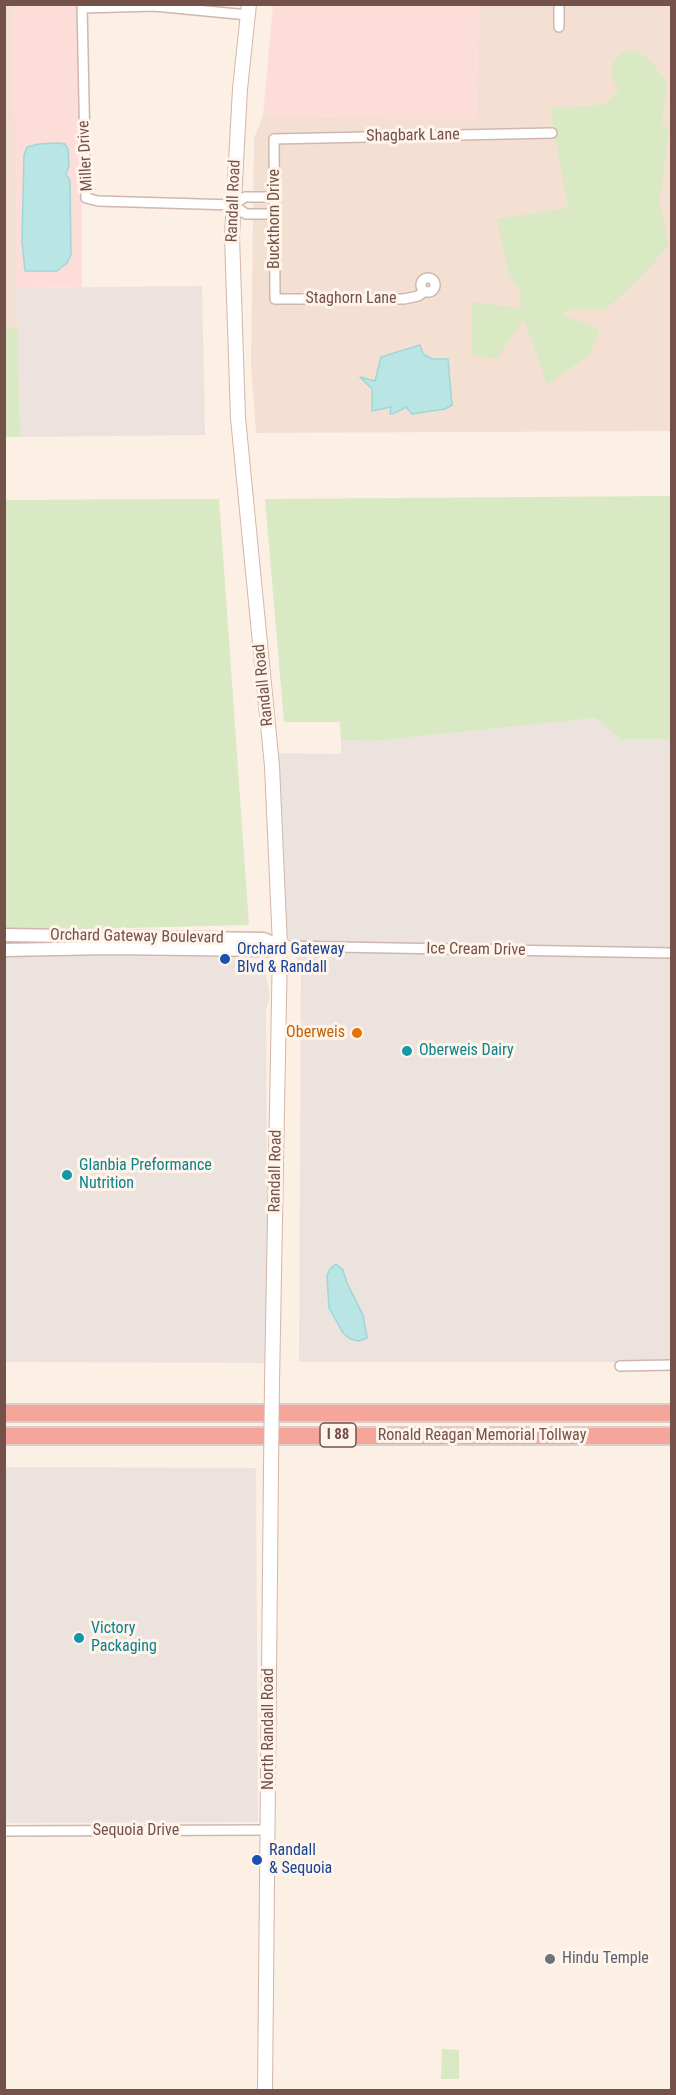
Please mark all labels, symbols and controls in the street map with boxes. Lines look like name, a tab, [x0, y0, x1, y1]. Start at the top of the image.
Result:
street label: Miller Drive	[75, 120, 97, 192]
street label: Shagbark Lane	[366, 126, 460, 146]
street label: Randall Road	[223, 159, 245, 243]
street label: Buckthorn Drive	[265, 169, 285, 269]
street label: Staghorn Lane	[305, 289, 397, 309]
street label: Randall Road	[250, 643, 278, 727]
street label: Orchard Gateway Boulevard	[50, 926, 224, 948]
place label: Orchard Gateway Blvd & Randall	[237, 940, 344, 978]
street label: Ice Cream Drive	[426, 940, 526, 960]
marker: Orchard Gateway Blvd & Randall	[218, 952, 232, 966]
place label: Oberweis	[286, 1023, 345, 1043]
marker: Oberweis	[350, 1026, 364, 1040]
place label: Oberweis Dairy	[419, 1041, 514, 1061]
marker: Oberweis Dairy	[400, 1044, 414, 1058]
street label: Randall Road	[266, 1130, 286, 1212]
place label: Glanbia Preformance Nutrition	[79, 1156, 212, 1194]
marker: Glanbia Preformance Nutrition	[60, 1168, 74, 1182]
road number: I 88	[320, 1423, 356, 1447]
street label: Ronald Reagan Memorial Tollway	[378, 1426, 586, 1446]
place label: Victory Packaging	[91, 1619, 157, 1657]
marker: Victory Packaging	[72, 1631, 86, 1645]
street label: North Randall Road	[259, 1668, 279, 1790]
street label: Sequoia Drive	[93, 1821, 179, 1841]
place label: Randall & Sequoia	[269, 1841, 332, 1879]
marker: Randall & Sequoia	[250, 1853, 264, 1867]
place label: Hindu Temple	[562, 1949, 649, 1969]
marker: Hindu Temple	[543, 1952, 557, 1966]

